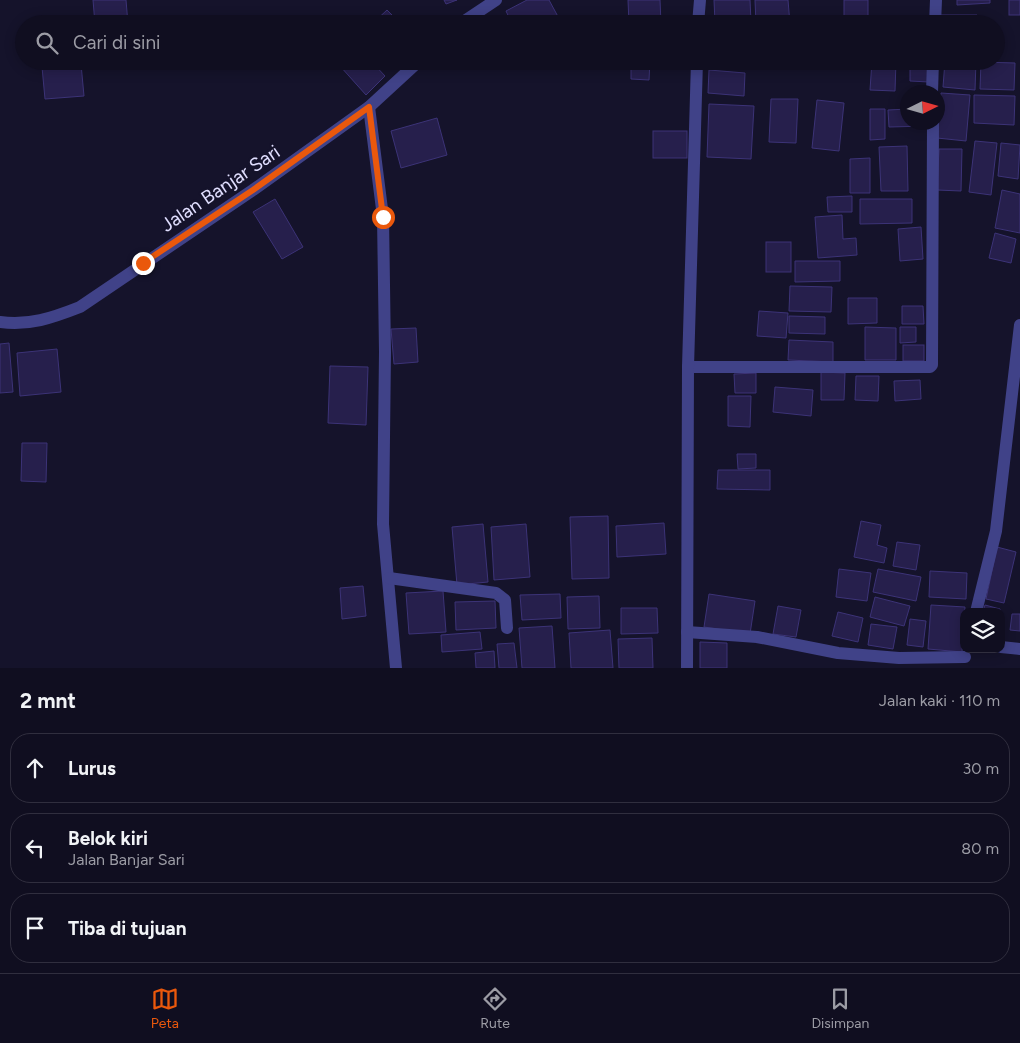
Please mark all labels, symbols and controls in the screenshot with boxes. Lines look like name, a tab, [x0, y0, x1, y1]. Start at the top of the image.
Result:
search box	[15, 15, 1005, 70]
icon: search	[33, 29, 61, 57]
text: Cari di sini	[73, 31, 160, 54]
north arrow	[900, 85, 945, 130]
street label: Jalan Banjar Sari	[156, 140, 284, 237]
route start	[372, 206, 395, 229]
route end	[132, 252, 155, 275]
map controls	[960, 608, 1005, 653]
button: layers	[960, 608, 1005, 653]
text: 2 mnt	[20, 688, 76, 713]
text: Jalan kaki · 110 m	[879, 691, 1000, 710]
icon: ahead	[21, 754, 49, 782]
text: Lurus	[68, 757, 116, 780]
text: 30 m	[962, 759, 999, 778]
text: Belok kiri	[68, 827, 148, 850]
icon: left	[21, 834, 49, 862]
text: 80 m	[961, 839, 999, 858]
text: Jalan Banjar Sari	[68, 850, 185, 869]
icon: arrive	[21, 914, 49, 942]
text: Tiba di tujuan	[68, 917, 187, 940]
tab: Peta	[151, 985, 179, 1032]
tab: Rute	[480, 985, 510, 1032]
tab: Disimpan	[811, 985, 869, 1032]

